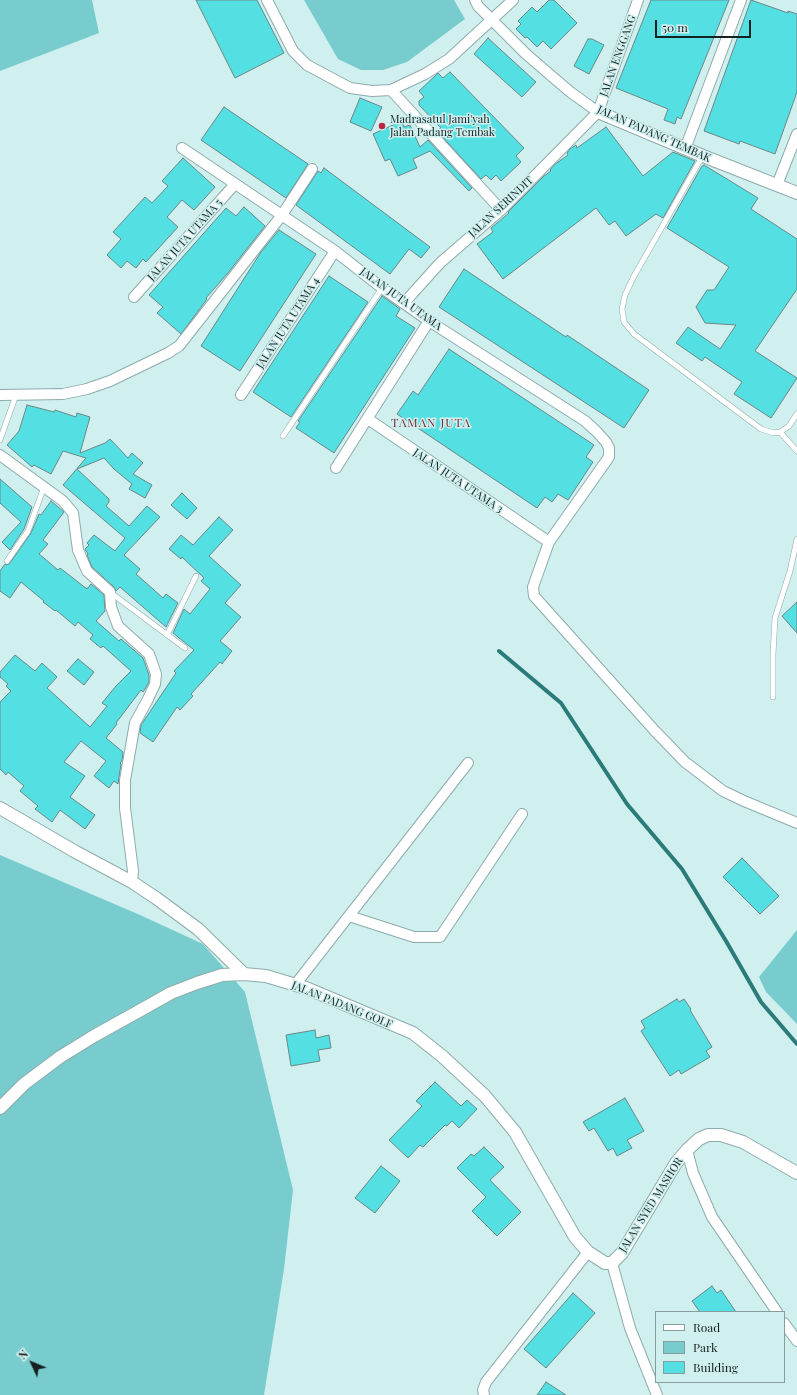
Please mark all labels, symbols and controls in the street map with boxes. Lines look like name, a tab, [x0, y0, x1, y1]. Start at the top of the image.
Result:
scale bar	[657, 12, 753, 38]
street label: JALAN ENGGANG	[597, 13, 639, 99]
text: 50 m	[662, 19, 688, 35]
street label: JALAN PADANG TEMBAK	[595, 103, 713, 165]
place label: Madrasatul Jami'yah Jalan Padang Tembak	[390, 113, 495, 139]
marker: Madrasatul Jami'yah Jalan Padang Tembak	[377, 121, 387, 131]
street label: JALAN SERINDIT	[466, 174, 536, 240]
street label: JALAN JUTA UTAMA 5	[145, 196, 225, 284]
street label: JALAN JUTA UTAMA	[357, 265, 445, 333]
street label: JALAN JUTA UTAMA 4	[254, 275, 322, 371]
district label: TAMAN JUTA	[391, 416, 471, 430]
street label: JALAN JUTA UTAMA 3	[410, 446, 506, 516]
street label: JALAN PADANG GOLF	[290, 979, 394, 1031]
street label: JALAN SYED MASHOR	[616, 1155, 686, 1255]
legend	[655, 1311, 785, 1383]
text: Road	[693, 1319, 720, 1335]
text: Park	[693, 1339, 718, 1355]
north arrow	[12, 1343, 52, 1383]
text: N	[15, 1346, 31, 1362]
text: Building	[693, 1359, 738, 1375]

